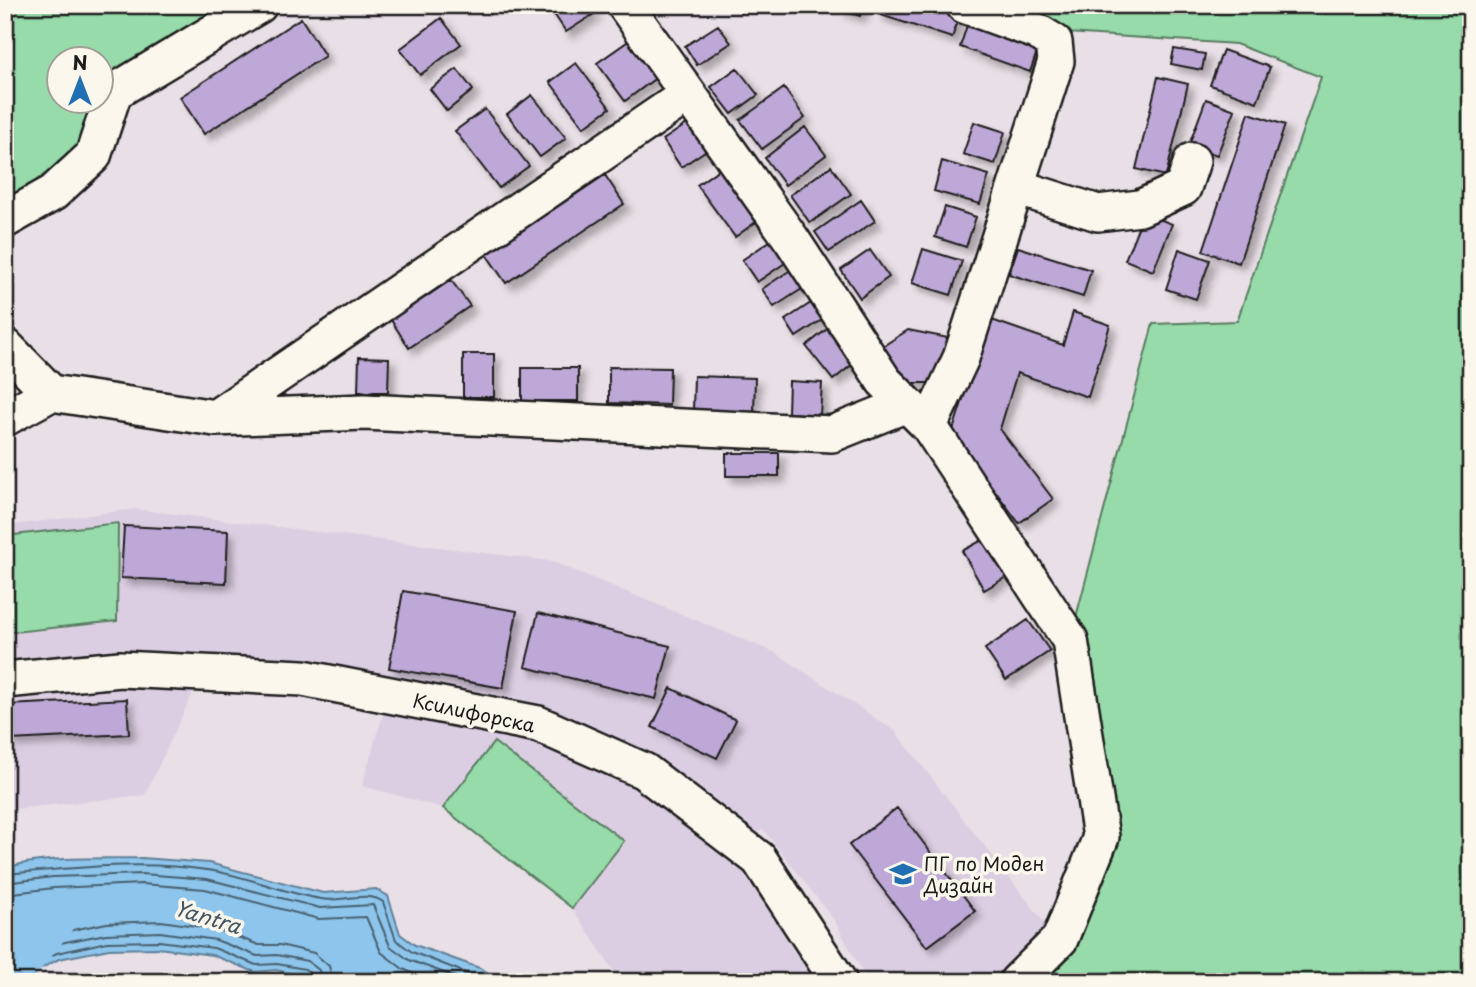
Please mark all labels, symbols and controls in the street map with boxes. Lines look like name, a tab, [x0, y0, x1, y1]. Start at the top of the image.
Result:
north arrow	[46, 46, 116, 116]
text: N	[72, 48, 88, 76]
street label: Ксилифорска	[410, 685, 538, 739]
place label: ПГ по Моден Дизайн	[923, 849, 1044, 899]
school or university icon: ПГ по Моден Дизайн	[888, 859, 918, 889]
water label: Yantra	[171, 891, 246, 942]

